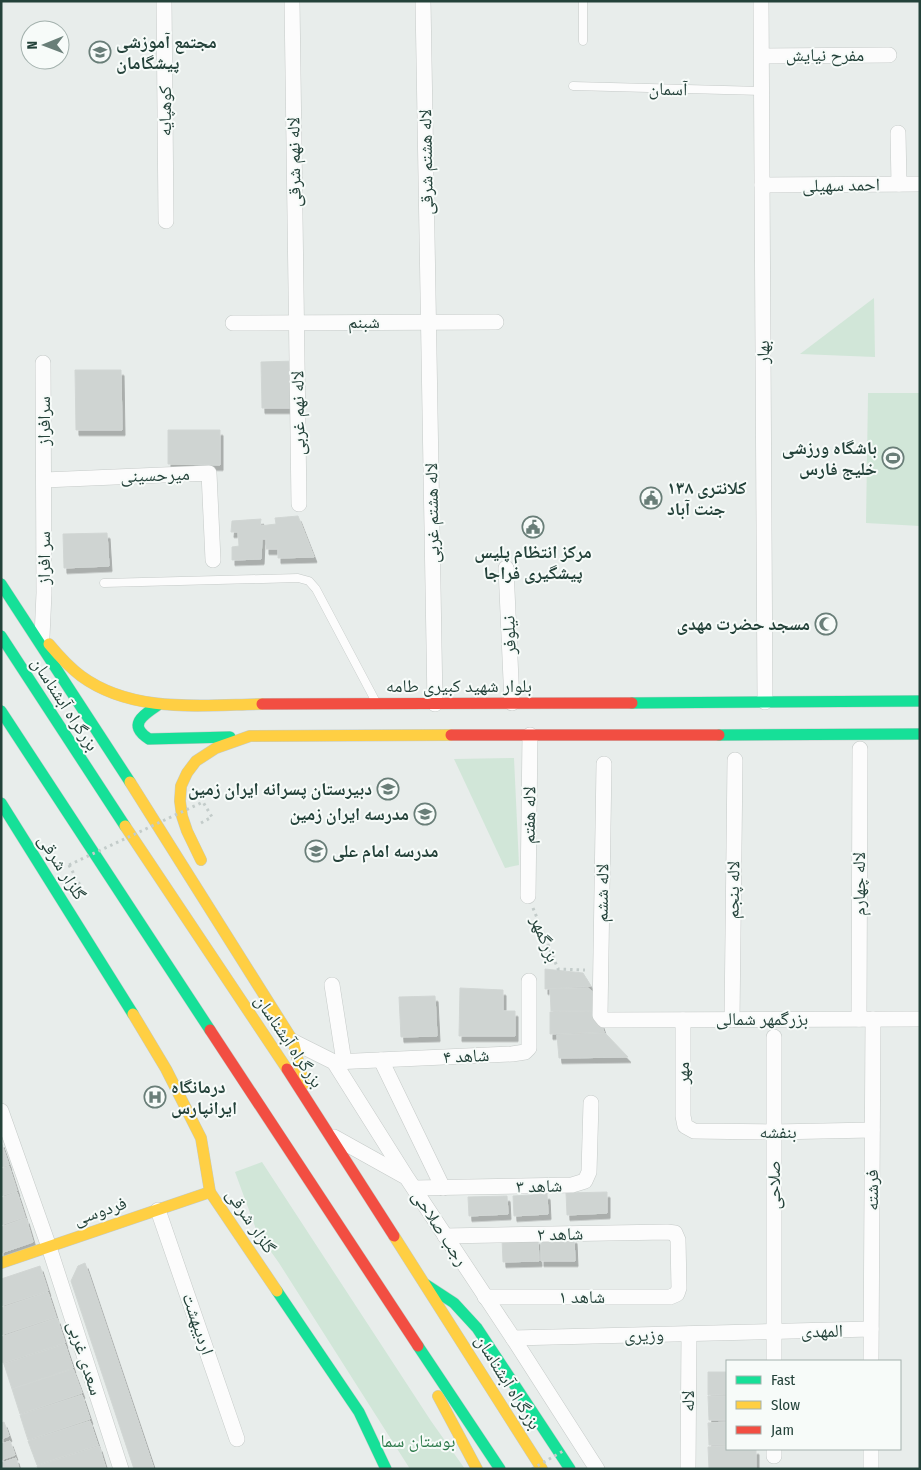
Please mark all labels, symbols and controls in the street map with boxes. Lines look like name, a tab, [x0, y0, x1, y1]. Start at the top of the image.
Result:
north arrow	[20, 20, 70, 70]
place label: مجتمع آموزشی پیشگامان	[116, 31, 217, 74]
school or university icon: مجتمع آموزشی پیشگامان	[88, 40, 112, 64]
text: N	[24, 41, 41, 50]
street label: مفرح نیایش	[786, 44, 864, 67]
street label: آسمان	[648, 78, 688, 100]
street label: کوهپایه	[154, 85, 176, 136]
street label: لاله هشتم شرقی	[414, 109, 439, 215]
street label: لاله نهم شرقی	[282, 117, 307, 207]
street label: احمد سهیلی	[802, 173, 880, 197]
street label: شبنم	[348, 311, 380, 334]
street label: بهار	[752, 340, 774, 365]
street label: لاله نهم غربی	[286, 370, 311, 456]
street label: سرافراز	[33, 396, 55, 447]
place label: باشگاه ورزشی خلیج فارس	[782, 437, 877, 481]
sports icon: باشگاه ورزشی خلیج فارس	[881, 446, 905, 470]
street label: میرحسینی	[120, 463, 190, 487]
street label: لاله هشتم غربی	[420, 463, 445, 563]
place label: کلانتری ۱۳۸ جنت آباد	[667, 477, 746, 520]
public building icon: کلانتری ۱۳۸ جنت آباد	[639, 486, 663, 510]
public building icon: مرکز انتظام پلیس پیشگیری فراجا	[521, 515, 545, 539]
street label: سر افراز	[33, 531, 55, 586]
place label: مرکز انتظام پلیس پیشگیری فراجا	[474, 541, 592, 584]
mosque icon: مسجد حضرت مهدی	[814, 612, 838, 636]
place label: مسجد حضرت مهدی	[677, 613, 810, 635]
street label: نیلوفر	[497, 615, 521, 656]
street label: بزرگراه آبشناسان	[26, 653, 104, 755]
street label: بلوار شهید کبیری طامه	[386, 675, 532, 697]
school or university icon: دبیرستان پسرانه ایران زمین	[376, 777, 400, 801]
place label: دبیرستان پسرانه ایران زمین	[188, 778, 372, 800]
street label: لاله هفتم	[517, 786, 542, 844]
school or university icon: مدرسه ایران زمین	[413, 802, 437, 826]
place label: مدرسه ایران زمین	[290, 803, 409, 825]
street label: گلزار شرقی	[33, 830, 91, 905]
school or university icon: مدرسه امام علی	[304, 839, 328, 863]
place label: مدرسه امام علی	[332, 840, 439, 863]
street label: لاله چهارم	[848, 852, 871, 916]
street label: لاله پنجم	[721, 861, 746, 919]
street label: لاله ششم	[590, 863, 615, 923]
street label: بزرگمهر	[525, 912, 564, 966]
street label: بزرگراه آبشناسان	[250, 990, 328, 1092]
street label: بزرگمهر شمالی	[716, 1008, 808, 1030]
street label: شاهد ۴	[442, 1044, 490, 1068]
street label: مهر	[672, 1062, 694, 1085]
place label: درمانگاه ایرانپارس	[171, 1076, 237, 1119]
hospital icon: درمانگاه ایرانپارس	[143, 1085, 167, 1109]
street label: بنفشه	[759, 1121, 797, 1143]
street label: صلاحی	[763, 1161, 785, 1209]
street label: فرشته	[861, 1169, 883, 1211]
street label: شاهد ۳	[516, 1175, 562, 1197]
street label: گلزار شرقی	[221, 1184, 281, 1258]
street label: رجب صلاحی	[407, 1186, 473, 1270]
street label: فردوسی	[70, 1192, 130, 1230]
street label: شاهد ۲	[537, 1223, 583, 1245]
street label: شاهد ۱	[559, 1286, 605, 1308]
street label: اردیبهشت	[177, 1290, 219, 1358]
street label: سعدی غربی	[63, 1318, 107, 1398]
street label: المهدی	[801, 1320, 843, 1342]
street label: وزیری	[624, 1324, 664, 1346]
street label: بزرگراه آبشناسان	[470, 1331, 546, 1434]
legend	[726, 1360, 901, 1450]
text: Fast	[771, 1371, 795, 1389]
street label: لاله	[677, 1390, 699, 1412]
text: Slow	[771, 1396, 800, 1414]
text: Jam	[771, 1421, 794, 1439]
park label: بوستان سما	[381, 1430, 455, 1452]

